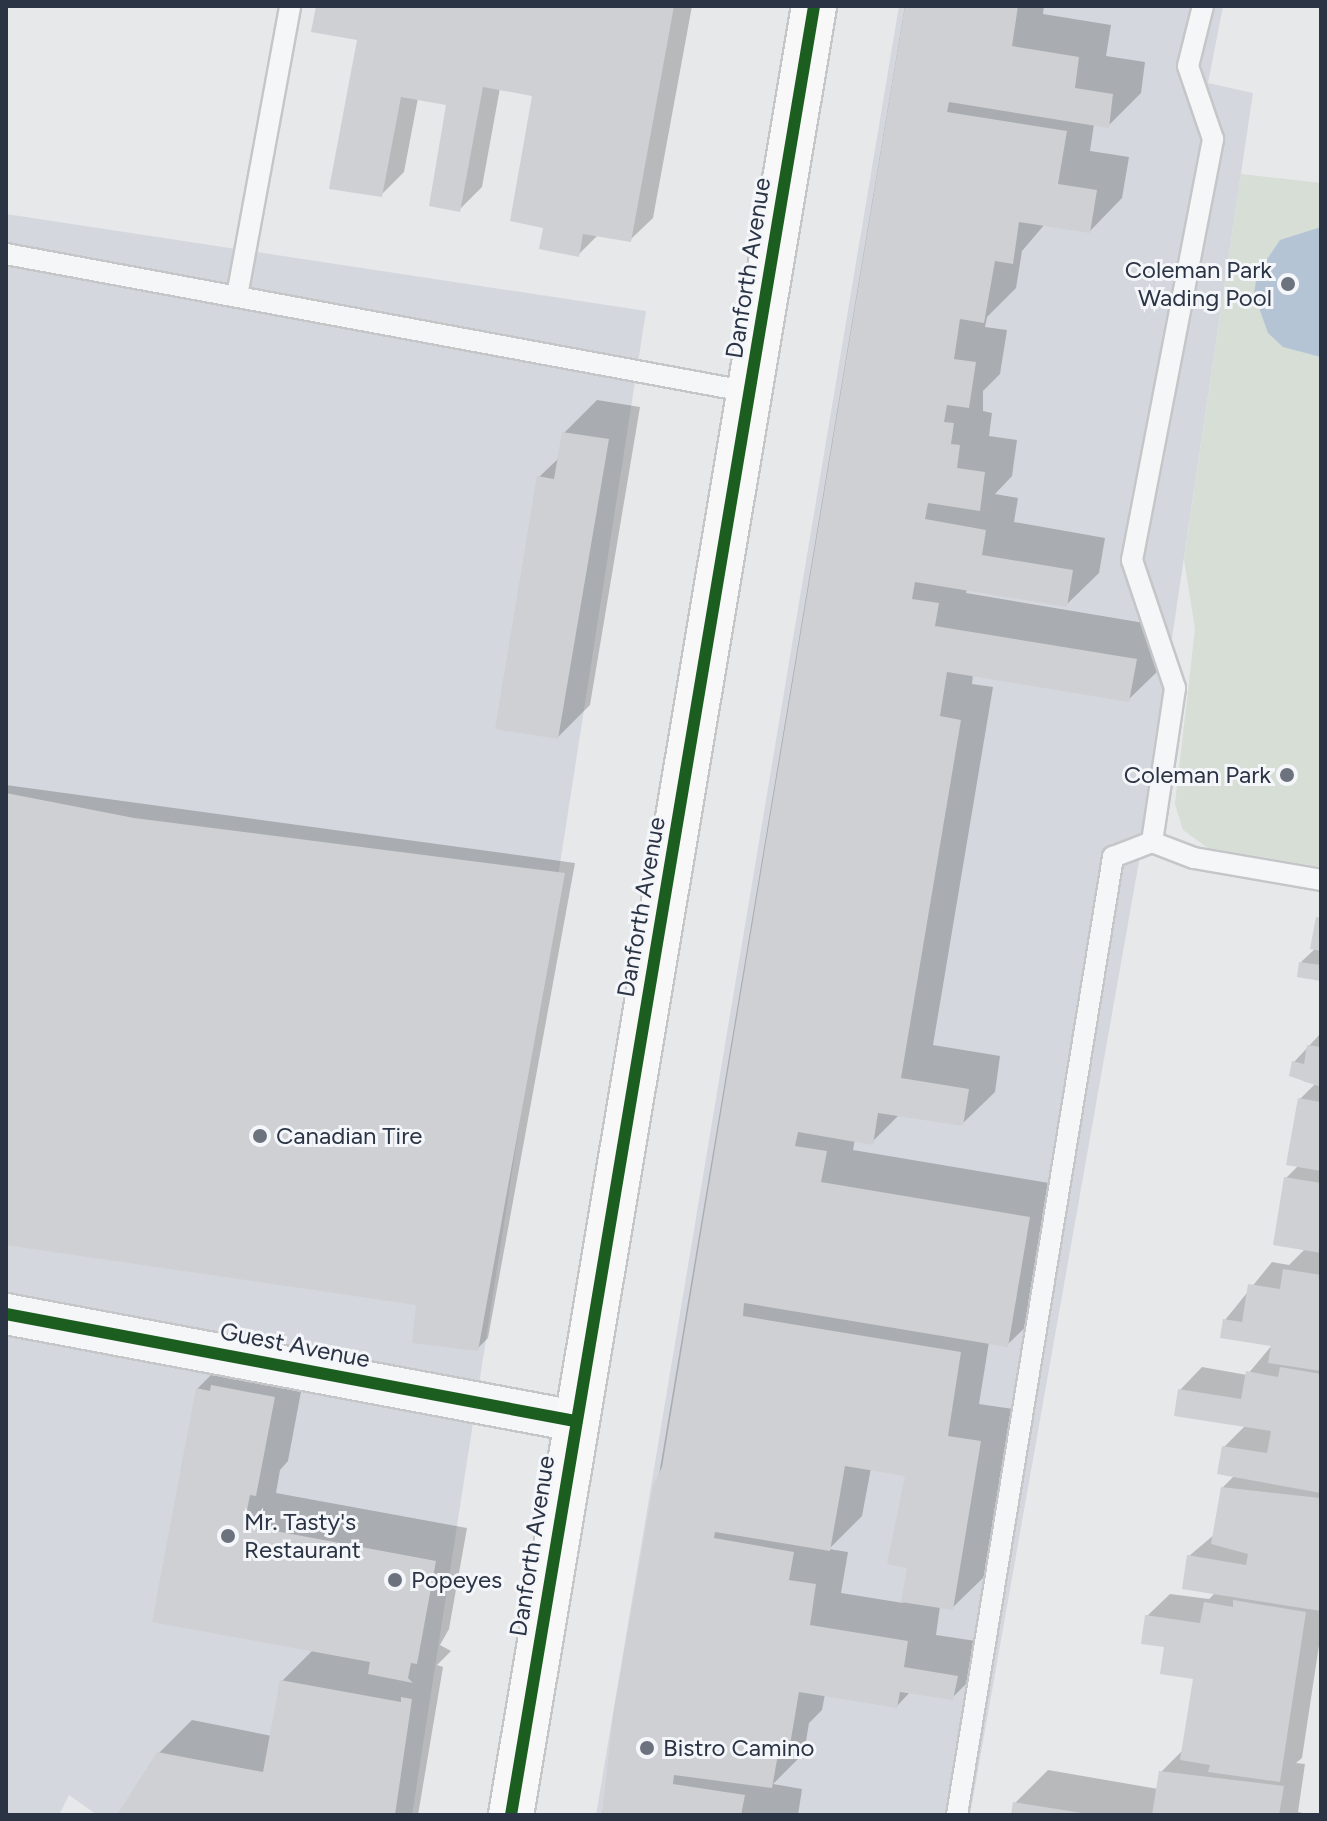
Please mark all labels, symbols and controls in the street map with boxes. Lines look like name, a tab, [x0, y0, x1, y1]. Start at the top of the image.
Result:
street label: Danforth Avenue	[720, 176, 776, 360]
place label: Coleman Park Wading Pool	[1125, 256, 1272, 312]
marker: Coleman Park Wading Pool	[1279, 275, 1297, 293]
place label: Coleman Park	[1124, 761, 1271, 789]
marker: Coleman Park	[1278, 766, 1296, 784]
street label: Danforth Avenue	[611, 815, 671, 999]
place label: Canadian Tire	[276, 1122, 422, 1150]
marker: Canadian Tire	[251, 1127, 269, 1145]
street label: Guest Avenue	[218, 1316, 372, 1374]
street label: Danforth Avenue	[504, 1454, 560, 1638]
place label: Mr. Tasty's Restaurant	[244, 1508, 361, 1564]
marker: Mr. Tasty's Restaurant	[219, 1527, 237, 1545]
place label: Popeyes	[411, 1566, 502, 1594]
marker: Popeyes	[386, 1571, 404, 1589]
place label: Bistro Camino	[663, 1734, 814, 1762]
marker: Bistro Camino	[638, 1739, 656, 1757]

